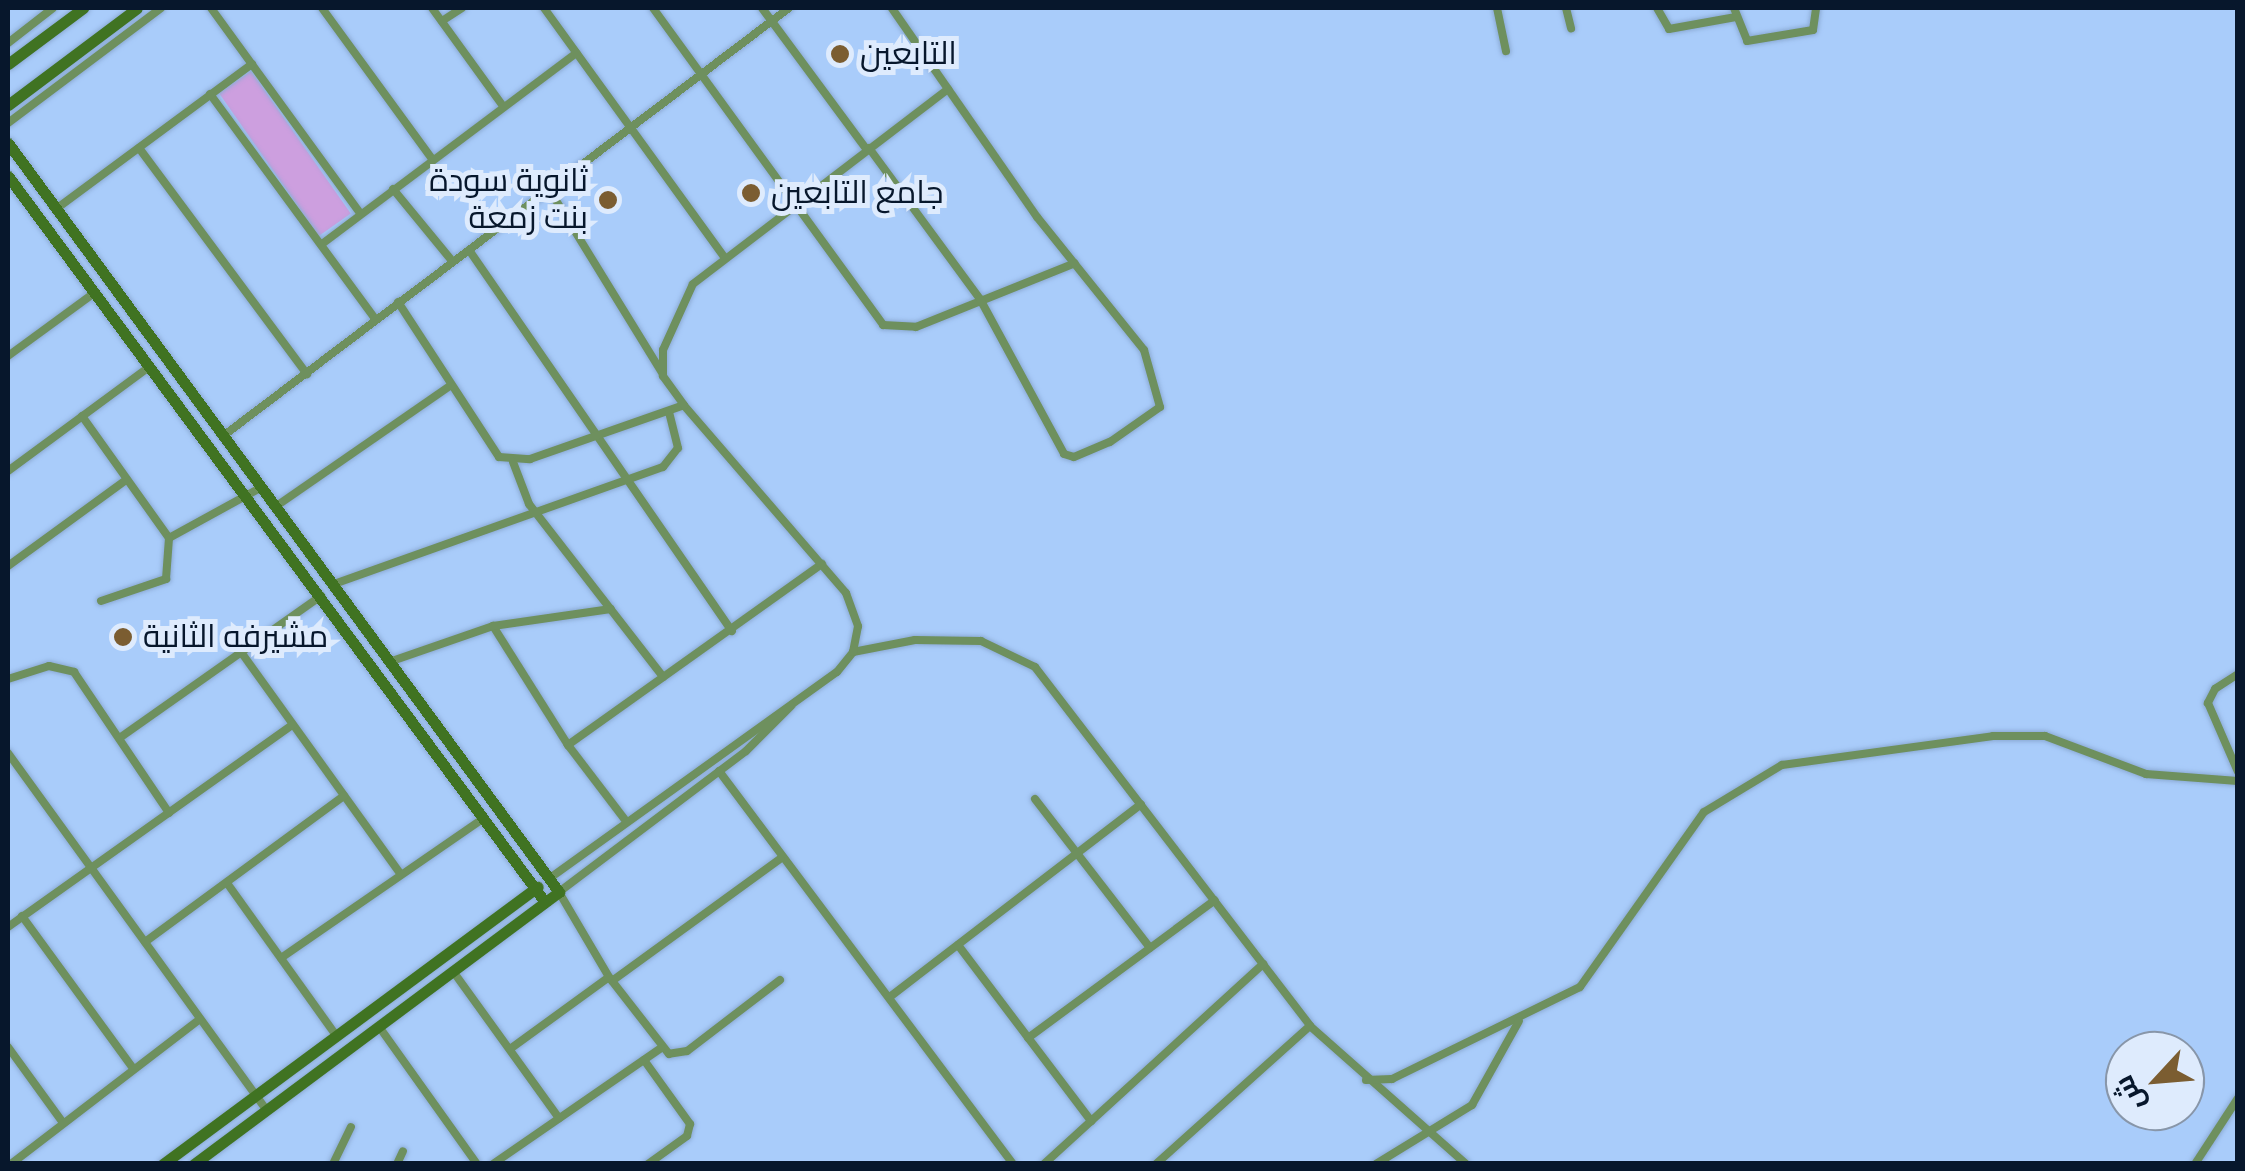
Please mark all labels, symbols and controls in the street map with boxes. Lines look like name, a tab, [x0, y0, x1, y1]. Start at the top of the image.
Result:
place label: التابعين	[860, 35, 957, 73]
marker: التابعين	[829, 43, 851, 65]
place label: ثانوية سودة بنت زمعة	[429, 163, 588, 238]
place label: جامع التابعين	[771, 174, 943, 212]
marker: جامع التابعين	[740, 182, 762, 204]
marker: ثانوية سودة بنت زمعة	[597, 189, 619, 211]
place label: مشيرفه الثانية	[143, 618, 328, 656]
marker: مشيرفه الثانية	[112, 626, 134, 648]
north arrow	[2105, 1031, 2205, 1131]
text: ش	[2107, 1070, 2152, 1117]

